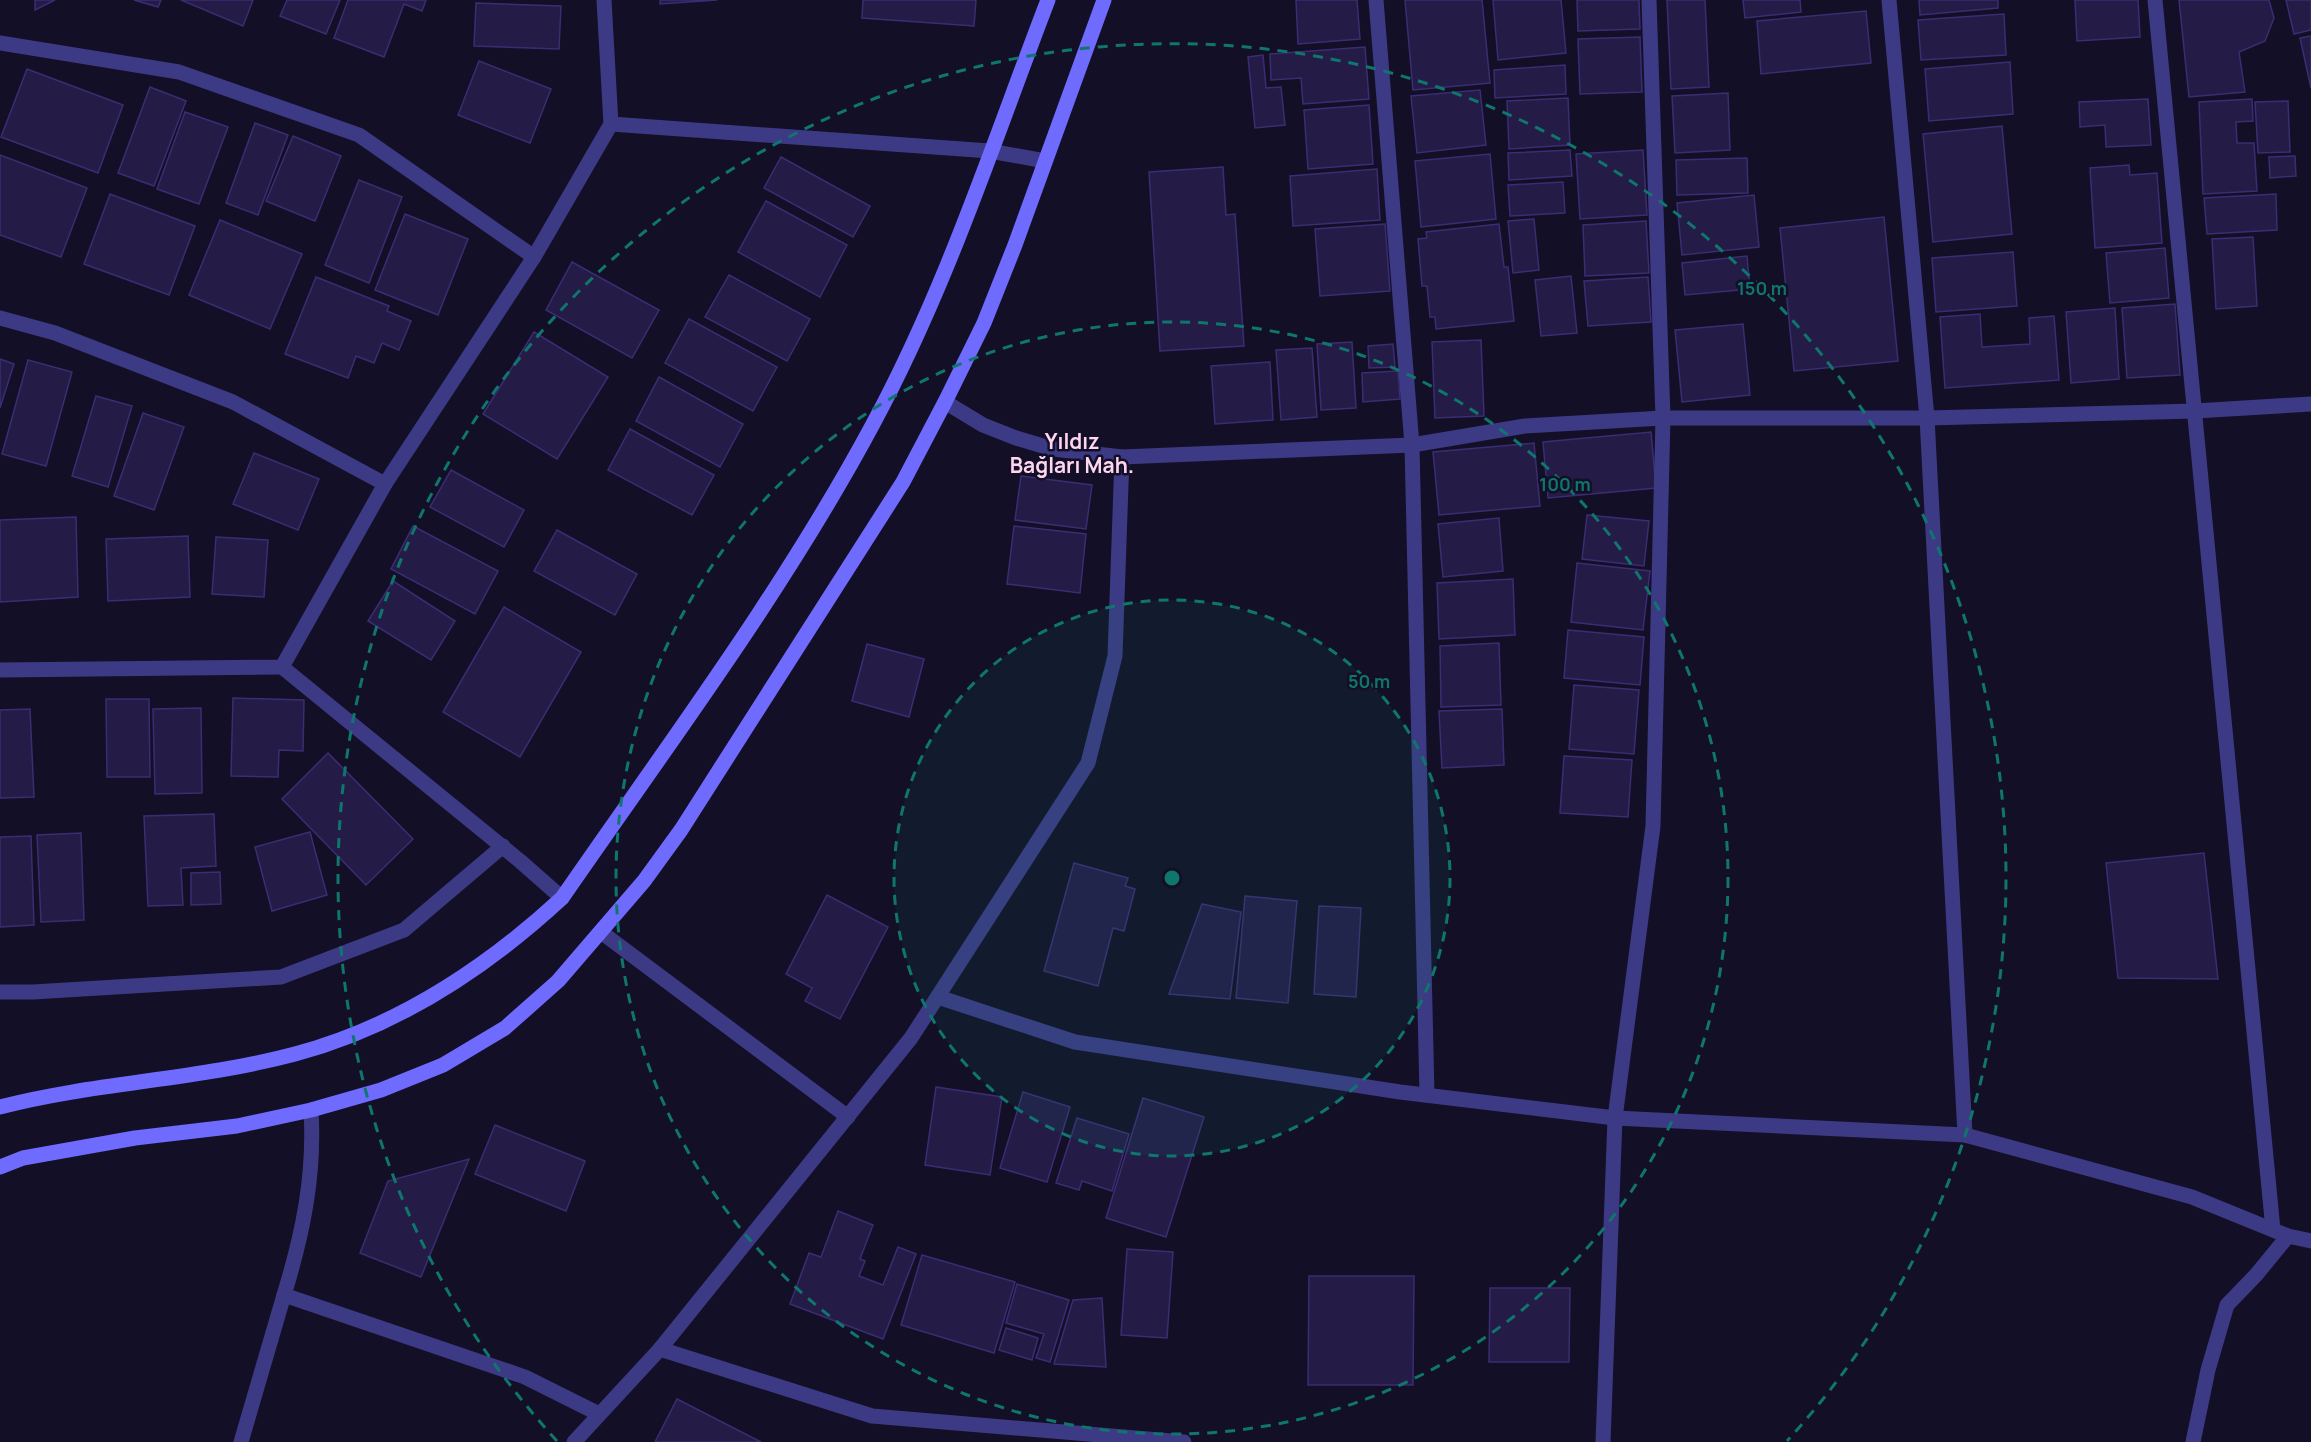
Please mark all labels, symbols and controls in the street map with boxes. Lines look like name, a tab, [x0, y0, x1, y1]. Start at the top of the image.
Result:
text: 150 m	[1737, 276, 1787, 300]
district label: Yıldız Bağları Mah.	[1010, 427, 1134, 479]
text: 100 m	[1539, 472, 1591, 496]
text: 50 m	[1348, 669, 1390, 693]
centre of rings	[1162, 868, 1182, 888]

